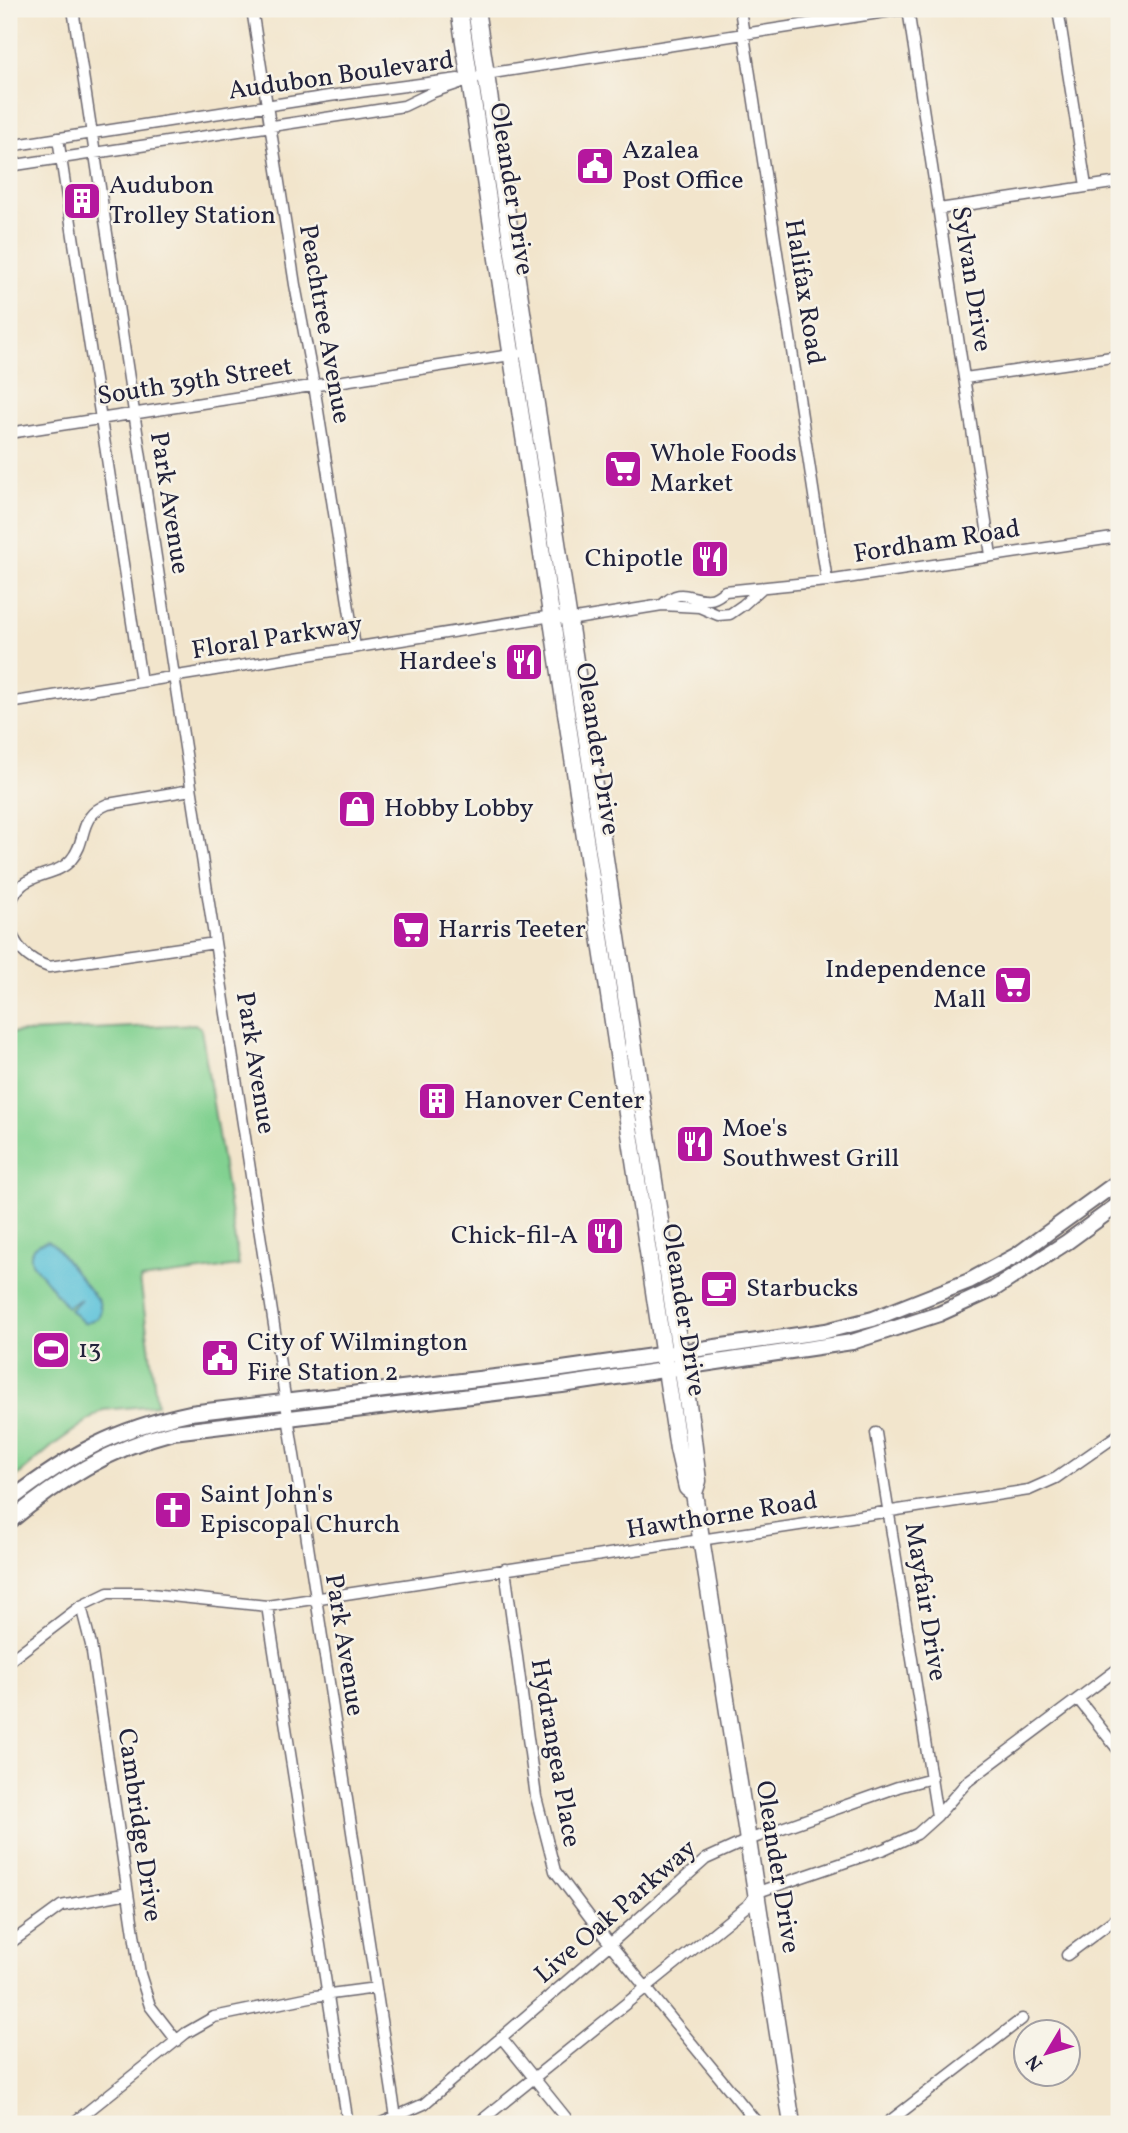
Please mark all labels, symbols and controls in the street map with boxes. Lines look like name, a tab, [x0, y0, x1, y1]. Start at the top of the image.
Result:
street label: Audubon Boulevard	[226, 42, 456, 110]
street label: Oleander Drive	[480, 100, 542, 278]
place label: Azalea Post Office	[622, 133, 744, 199]
public building icon: Azalea Post Office	[574, 145, 616, 187]
place label: Audubon Trolley Station	[109, 168, 276, 234]
building icon: Audubon Trolley Station	[61, 180, 103, 222]
street label: Sylvan Drive	[942, 204, 1000, 354]
street label: Halifax Road	[775, 217, 833, 367]
street label: Peachtree Avenue	[289, 222, 359, 426]
street label: South 39th Street	[95, 349, 295, 415]
street label: Park Avenue	[140, 429, 198, 577]
place label: Whole Foods Market	[650, 436, 797, 502]
supermarket icon: Whole Foods Market	[602, 448, 644, 490]
street label: Fordham Road	[851, 511, 1023, 573]
restaurant icon: Chipotle	[689, 538, 731, 580]
place label: Chipotle	[585, 541, 683, 577]
street label: Floral Parkway	[189, 607, 365, 669]
restaurant icon: Hardee's	[503, 641, 545, 683]
place label: Hardee's	[399, 644, 497, 680]
street label: Oleander Drive	[566, 660, 628, 838]
shop icon: Hobby Lobby	[336, 788, 378, 830]
place label: Hobby Lobby	[384, 791, 534, 827]
supermarket icon: Harris Teeter	[390, 909, 432, 951]
place label: Harris Teeter	[438, 912, 586, 948]
place label: Independence Mall	[825, 952, 986, 1018]
supermarket icon: Independence Mall	[992, 964, 1034, 1006]
street label: Park Avenue	[226, 989, 284, 1137]
building icon: Hanover Center	[416, 1080, 458, 1122]
place label: Hanover Center	[464, 1083, 645, 1119]
place label: Moe's Southwest Grill	[722, 1111, 899, 1177]
restaurant icon: Moe's Southwest Grill	[674, 1123, 716, 1165]
restaurant icon: Chick-fil-A	[584, 1215, 626, 1257]
place label: Chick-fil-A	[451, 1218, 578, 1254]
street label: Oleander Drive	[652, 1221, 714, 1399]
cafe icon: Starbucks	[698, 1268, 740, 1310]
place label: Starbucks	[746, 1271, 858, 1307]
place label: City of Wilmington Fire Station 2	[247, 1325, 468, 1391]
sports icon: 13	[30, 1329, 72, 1371]
place label: 13	[78, 1332, 101, 1368]
public building icon: City of Wilmington Fire Station 2	[199, 1337, 241, 1379]
place label: Saint John's Episcopal Church	[200, 1477, 400, 1543]
street label: Hawthorne Road	[624, 1483, 820, 1549]
church icon: Saint John's Episcopal Church	[152, 1489, 194, 1531]
street label: Mayfair Drive	[895, 1520, 955, 1684]
street label: Park Avenue	[315, 1571, 373, 1719]
street label: Hydrangea Place	[521, 1656, 589, 1850]
street label: Cambridge Drive	[108, 1726, 170, 1924]
street label: Oleander Drive	[746, 1778, 808, 1956]
street label: Live Oak Parkway	[527, 1831, 705, 1993]
north arrow	[1012, 2018, 1082, 2088]
text: N	[1021, 2049, 1050, 2076]

